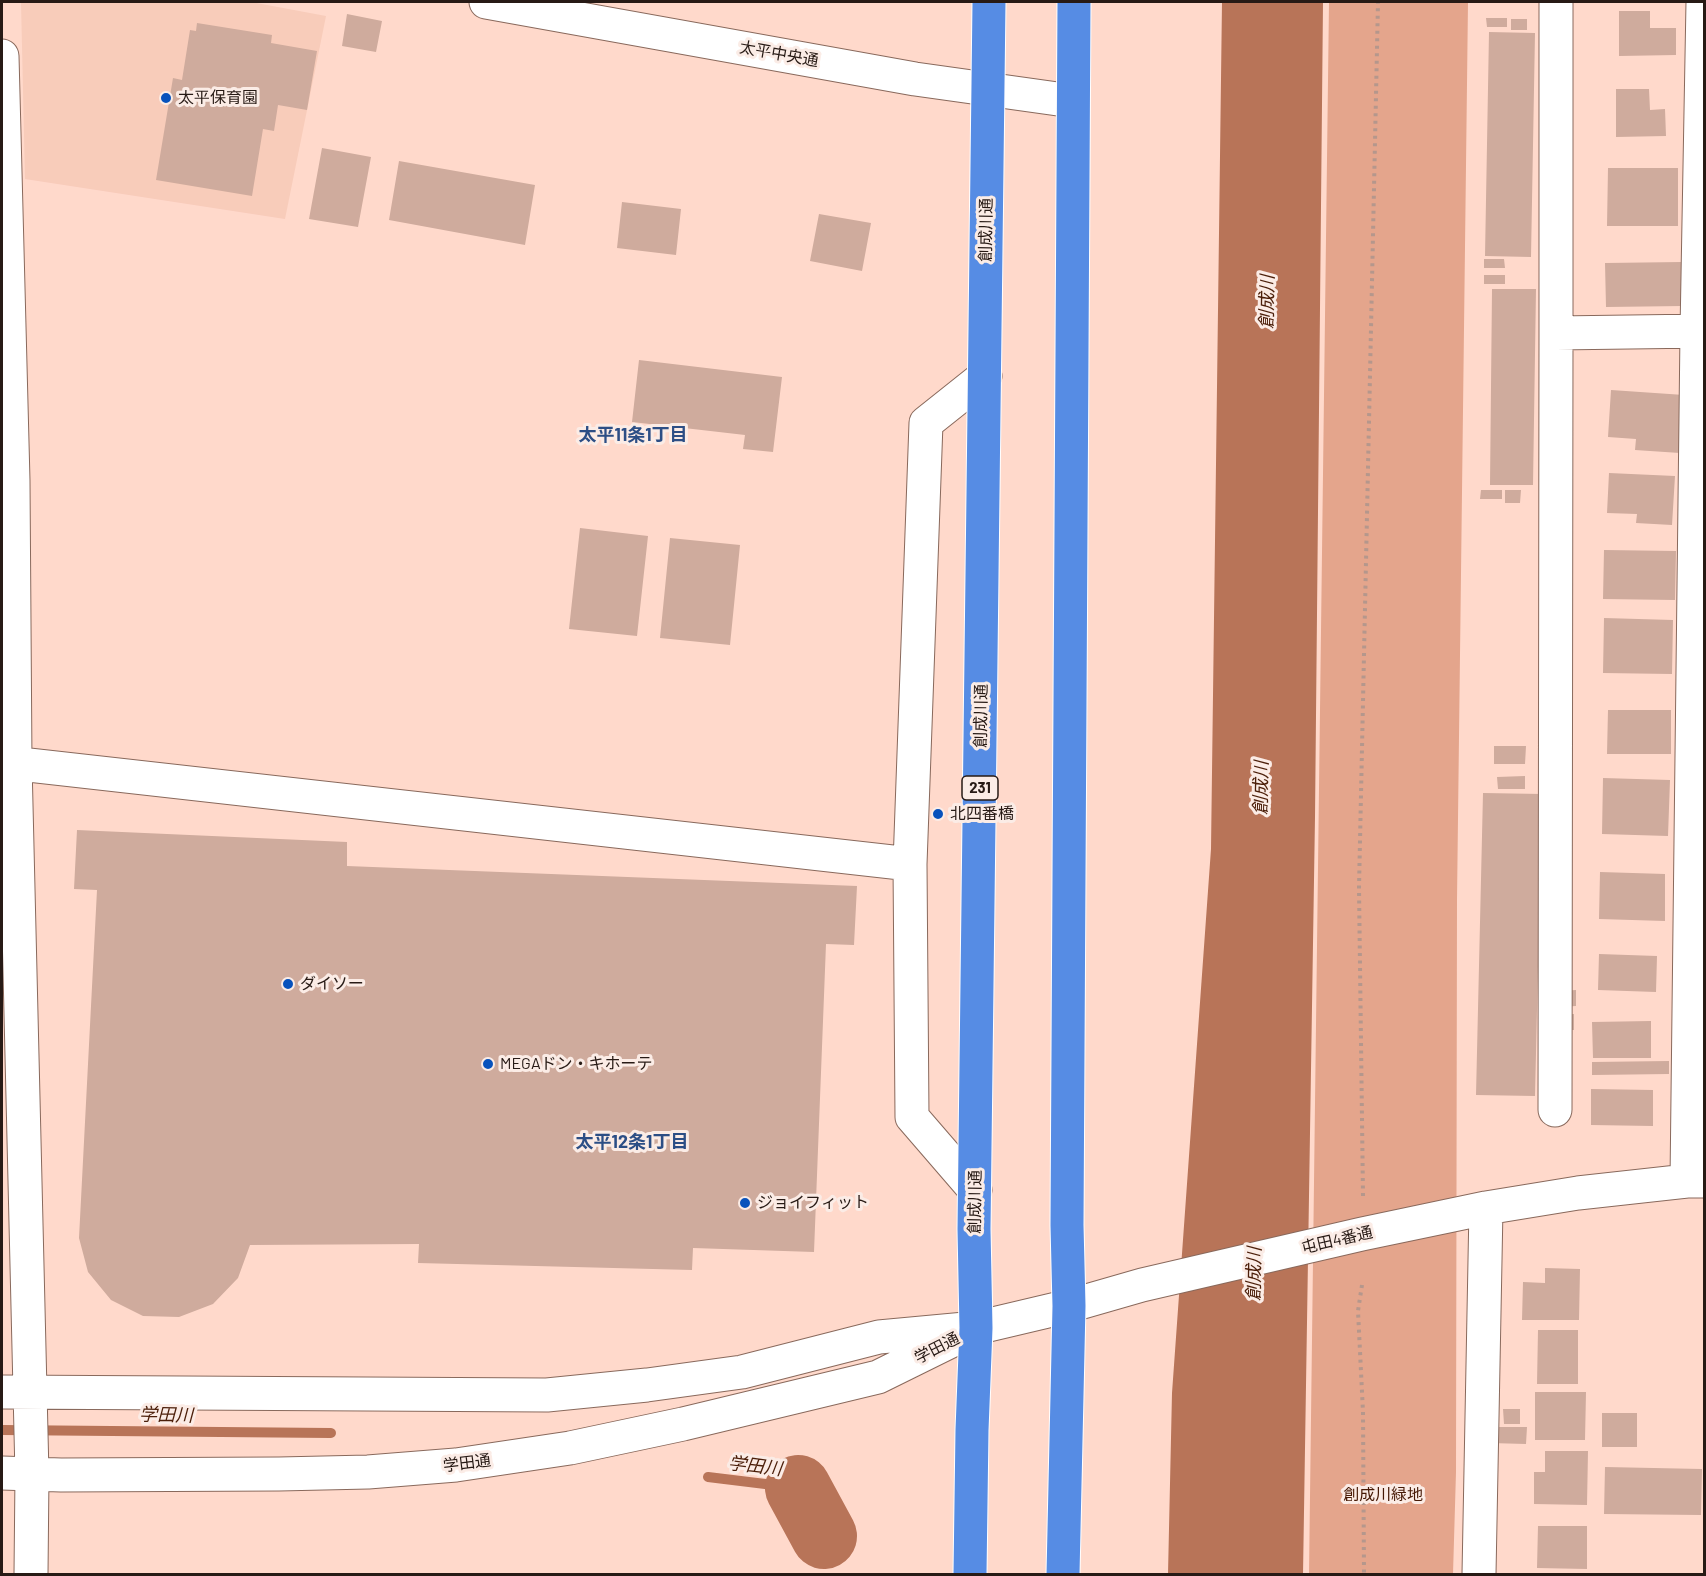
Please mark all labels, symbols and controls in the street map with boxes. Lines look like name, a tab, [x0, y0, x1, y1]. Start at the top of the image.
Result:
street label: 太平中央通	[738, 38, 820, 70]
place label: 太平保育園	[178, 88, 258, 108]
marker: 太平保育園	[159, 91, 173, 105]
street label: 創成川通	[976, 198, 996, 262]
water label: 創成川	[1256, 275, 1278, 329]
district label: 太平11条1丁目	[578, 424, 688, 446]
street label: 創成川通	[971, 684, 991, 748]
water label: 創成川	[1250, 761, 1272, 815]
road number: 231	[962, 776, 998, 800]
place label: 北四番橋	[950, 804, 1014, 824]
marker: 北四番橋	[931, 807, 945, 821]
place label: ダイソー	[300, 974, 364, 994]
marker: ダイソー	[281, 977, 295, 991]
place label: MEGAドン・キホーテ	[500, 1054, 653, 1074]
marker: MEGAドン・キホーテ	[481, 1057, 495, 1071]
district label: 太平12条1丁目	[576, 1131, 688, 1153]
street label: 創成川通	[965, 1170, 985, 1234]
place label: ジョイフィット	[757, 1193, 869, 1213]
marker: ジョイフィット	[738, 1196, 752, 1210]
street label: 屯田4番通	[1299, 1222, 1375, 1258]
water label: 創成川	[1243, 1247, 1265, 1301]
street label: 学田通	[911, 1329, 963, 1367]
water label: 学田川	[139, 1404, 193, 1426]
street label: 学田通	[442, 1451, 492, 1475]
water label: 学田川	[727, 1452, 783, 1480]
park label: 創成川緑地	[1343, 1485, 1423, 1505]

